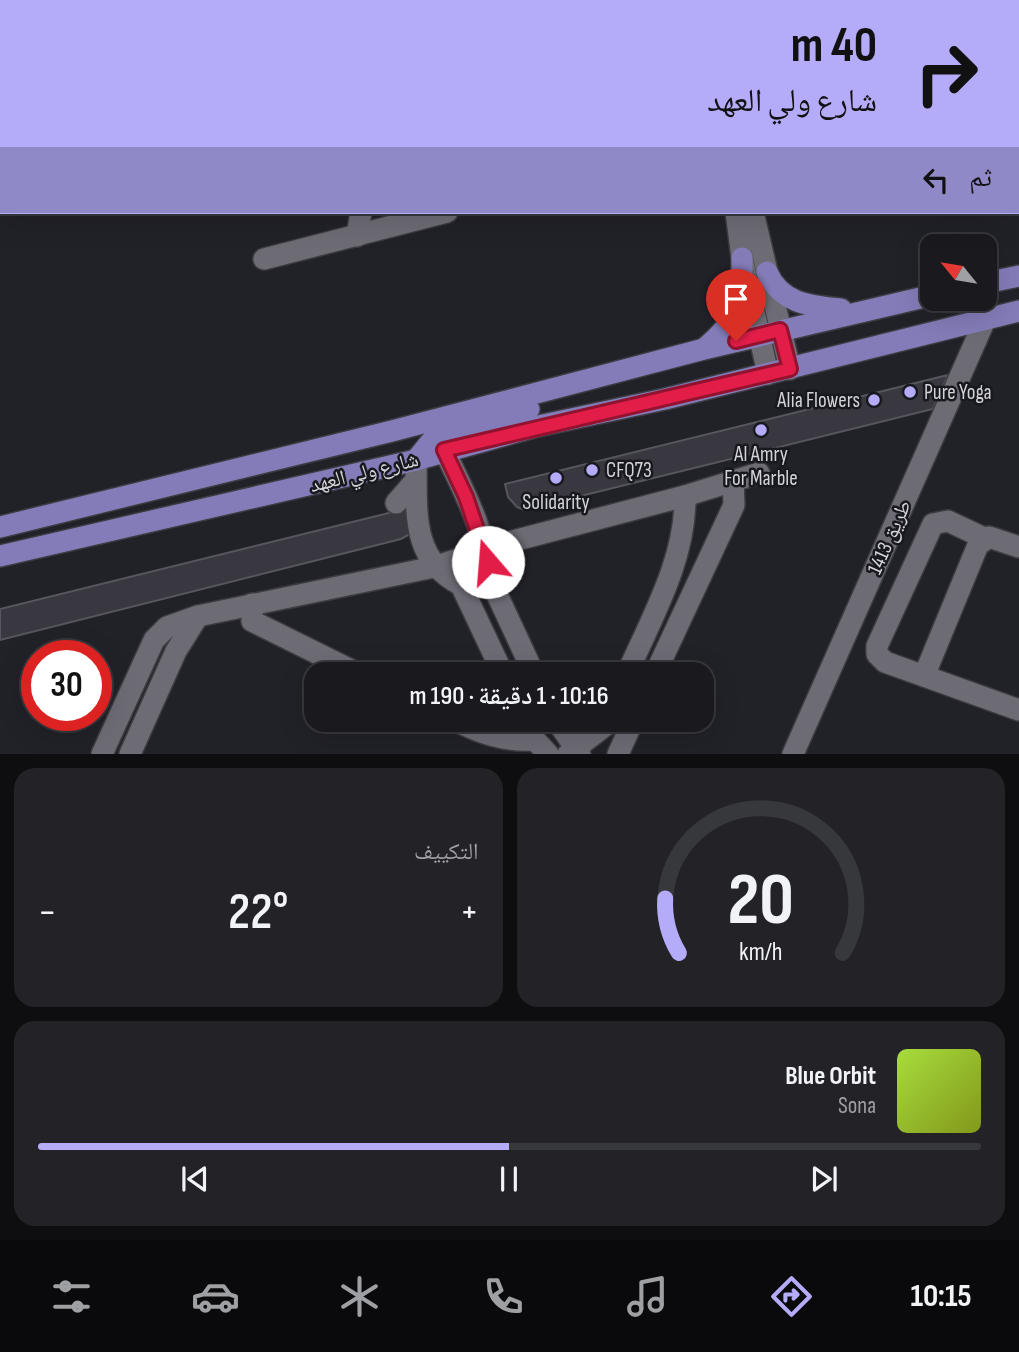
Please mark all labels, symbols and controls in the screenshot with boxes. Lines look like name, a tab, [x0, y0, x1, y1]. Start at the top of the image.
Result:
text: 40 m	[791, 17, 877, 76]
icon: right	[901, 28, 992, 119]
text: شارع ولي العهد	[707, 82, 877, 121]
icon: left	[917, 161, 955, 199]
text: ثم	[969, 163, 992, 194]
north arrow	[920, 234, 998, 312]
map controls	[920, 234, 997, 311]
pin	[706, 269, 766, 341]
icon: arrive	[717, 280, 755, 318]
place label: Pure Yoga	[924, 380, 992, 405]
marker: Pure Yoga	[902, 384, 918, 400]
place label: Alia Flowers	[776, 388, 860, 413]
marker: Alia Flowers	[866, 392, 882, 408]
marker: Al Amry For Marble	[753, 422, 769, 438]
place label: Al Amry For Marble	[724, 442, 798, 491]
street label: شارع ولي العهد	[307, 447, 422, 501]
place label: CFQ73	[606, 458, 652, 483]
marker: CFQ73	[584, 462, 600, 478]
marker: Solidarity	[548, 470, 564, 486]
place label: Solidarity	[522, 490, 590, 515]
street label: طريق 1413	[862, 496, 917, 578]
position arrow	[451, 525, 525, 599]
speed limit sign: 30	[21, 640, 112, 731]
text: 10:16 · 1 دقيقة · 190 m	[409, 681, 609, 712]
text: التكييف	[414, 838, 479, 866]
text: 20	[727, 858, 794, 946]
text: 22°	[228, 881, 289, 944]
text: −	[38, 890, 57, 935]
text: +	[460, 890, 479, 935]
text: km/h	[739, 937, 782, 968]
text: Blue Orbit	[785, 1061, 876, 1092]
text: Sona	[838, 1092, 876, 1120]
icon: previous	[176, 1160, 214, 1198]
icon: pause	[490, 1160, 528, 1198]
icon: next	[805, 1160, 843, 1198]
icon: filters	[47, 1272, 96, 1321]
icon: car	[191, 1272, 240, 1321]
icon: climate	[335, 1272, 384, 1321]
icon: phone	[479, 1272, 528, 1321]
icon: music	[623, 1272, 672, 1321]
icon: directions	[767, 1272, 816, 1321]
text: 10:15	[910, 1277, 972, 1316]

